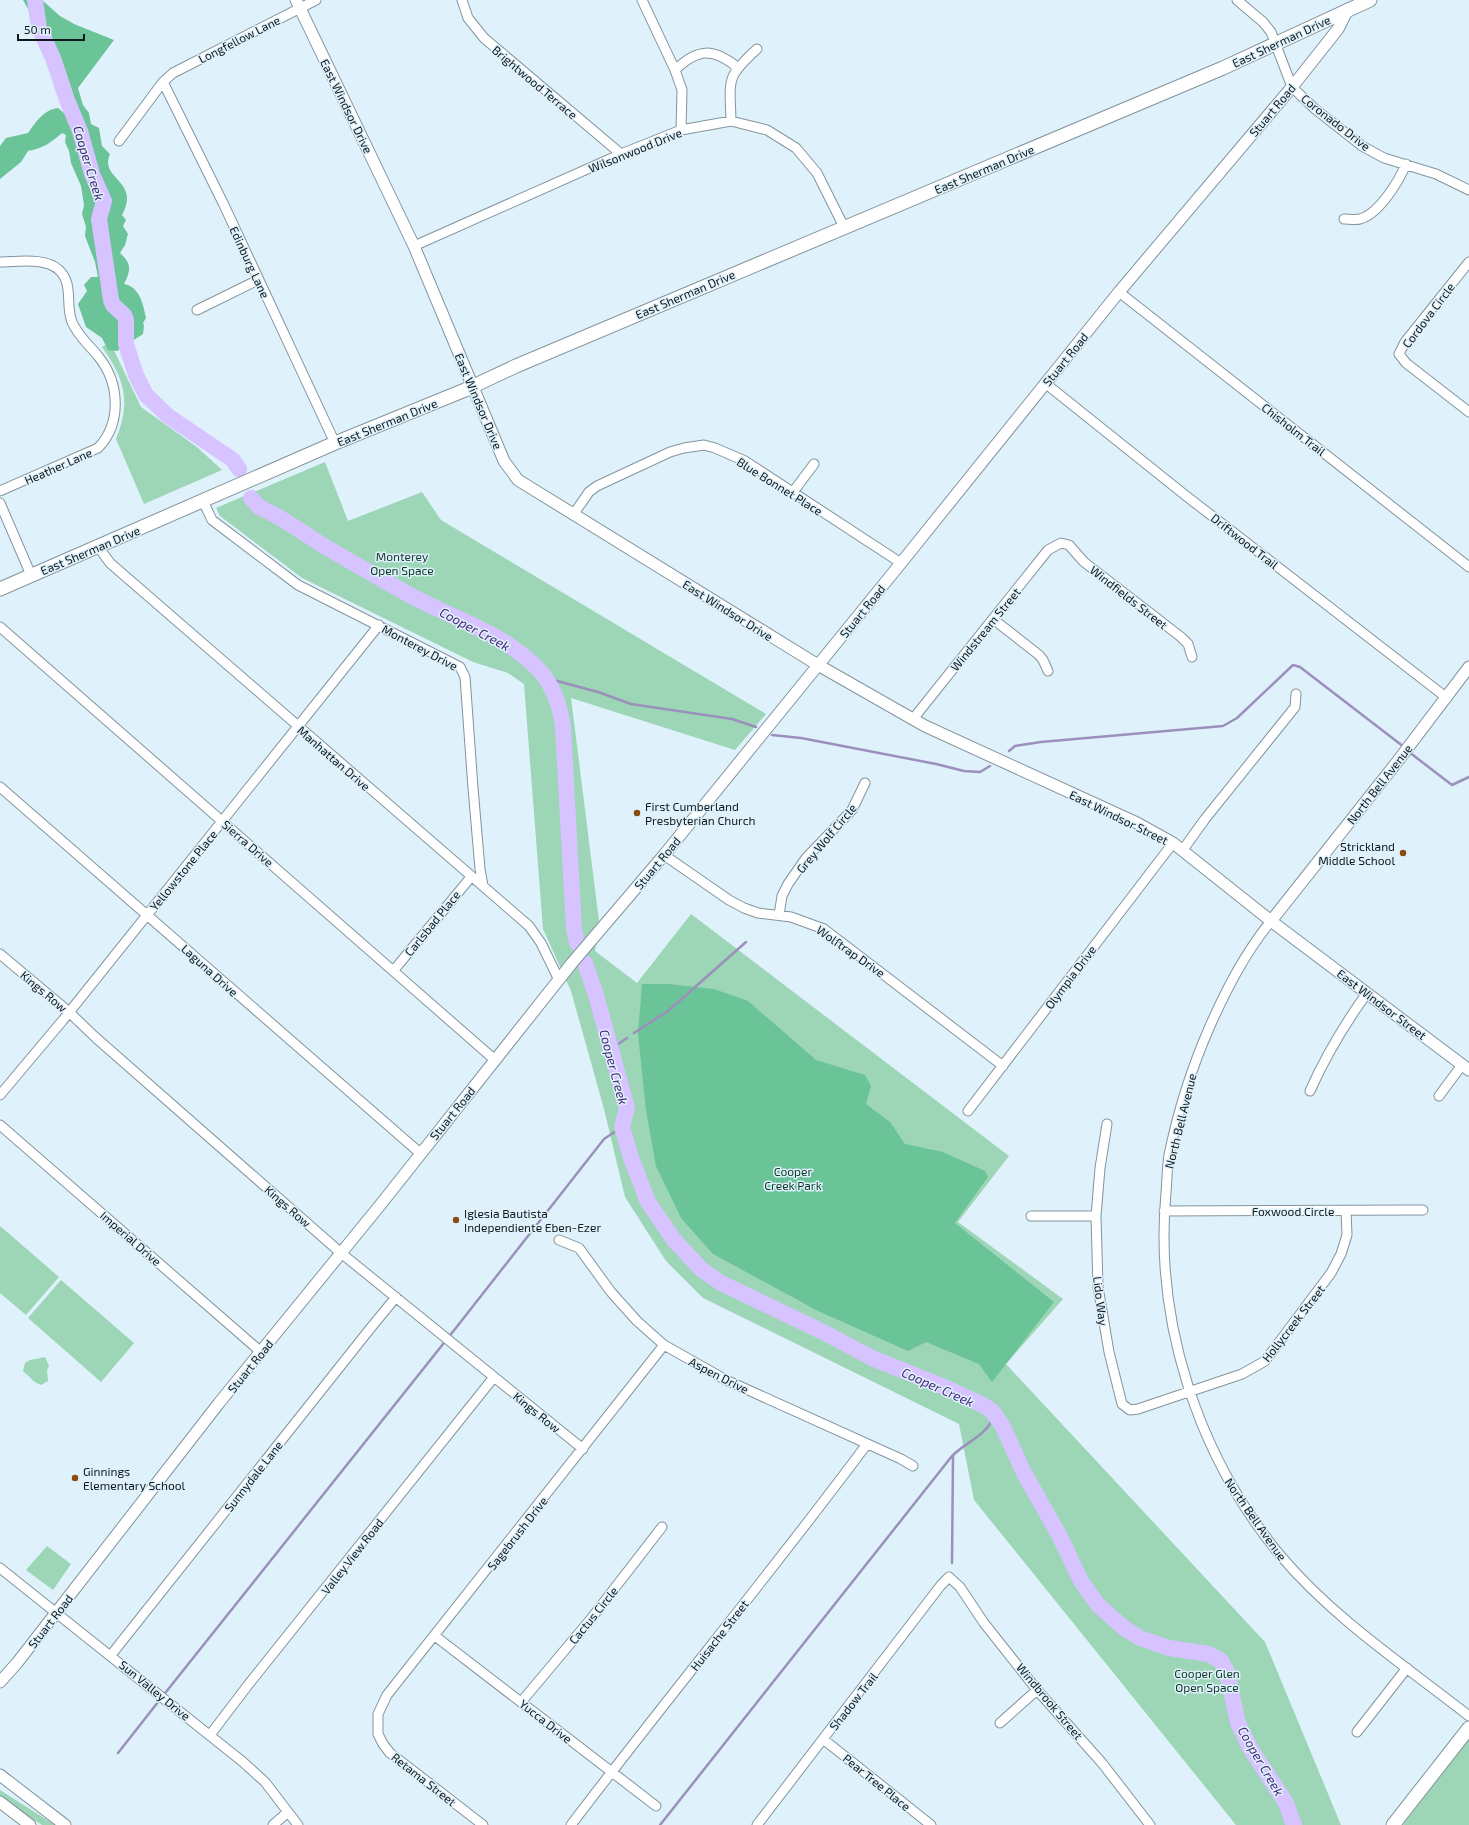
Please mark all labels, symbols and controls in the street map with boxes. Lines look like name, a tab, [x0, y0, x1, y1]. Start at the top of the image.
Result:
street label: Longfellow Lane	[196, 12, 282, 66]
street label: East Sherman Drive	[1230, 12, 1332, 70]
scale bar	[18, 16, 84, 42]
text: 50 m	[24, 22, 51, 36]
street label: Brightwood Terrace	[490, 42, 580, 122]
street label: East Windsor Drive	[318, 56, 376, 156]
street label: Stuart Road	[1246, 81, 1298, 139]
street label: Coronado Drive	[1299, 91, 1373, 153]
water label: Cooper Creek	[70, 124, 108, 203]
street label: Wilsonwood Drive	[586, 125, 684, 175]
street label: East Sherman Drive	[932, 142, 1036, 196]
street label: Edinburg Lane	[227, 224, 273, 300]
street label: East Sherman Drive	[633, 267, 737, 321]
street label: Cordova Circle	[1399, 280, 1457, 350]
street label: Stuart Road	[1039, 330, 1091, 388]
street label: East Windsor Drive	[452, 351, 506, 451]
street label: East Sherman Drive	[335, 395, 439, 449]
street label: Chisholm Trail	[1259, 400, 1329, 458]
street label: Heather Lane	[22, 445, 94, 487]
street label: Blue Bonnet Place	[735, 454, 825, 518]
street label: Driftwood Trail	[1209, 510, 1282, 572]
street label: East Sherman Drive	[38, 523, 142, 577]
park label: Monterey Open Space	[370, 549, 434, 577]
street label: Windfields Street	[1087, 562, 1171, 632]
street label: East Windsor Drive	[680, 577, 776, 643]
street label: Stuart Road	[836, 582, 888, 640]
street label: Windstream Street	[947, 584, 1023, 673]
water label: Cooper Creek	[437, 604, 513, 654]
street label: Monterey Drive	[380, 621, 460, 673]
street label: Manhattan Drive	[295, 723, 373, 793]
street label: North Bell Avenue	[1343, 741, 1415, 827]
street label: East Windsor Street	[1067, 787, 1171, 847]
place label: First Cumberland Presbyterian Church	[645, 799, 756, 827]
street label: Grey Wolf Circle	[793, 801, 859, 875]
marker: First Cumberland Presbyterian Church	[632, 808, 642, 818]
street label: Sierra Drive	[219, 817, 277, 869]
street label: Yellowstone Place	[146, 827, 220, 913]
street label: Stuart Road	[631, 834, 683, 892]
place label: Strickland Middle School	[1318, 839, 1395, 867]
marker: Strickland Middle School	[1398, 848, 1408, 858]
street label: Carlsbad Place	[401, 887, 463, 959]
street label: Wolftrap Drive	[814, 922, 888, 980]
street label: Laguna Drive	[179, 941, 241, 999]
street label: Olympia Drive	[1042, 942, 1098, 1012]
street label: East Windsor Street	[1335, 966, 1430, 1042]
street label: Kings Row	[18, 967, 70, 1015]
water label: Cooper Creek	[596, 1028, 632, 1107]
street label: North Bell Avenue	[1161, 1072, 1199, 1170]
street label: Stuart Road	[426, 1084, 478, 1142]
park label: Cooper Creek Park	[764, 1164, 822, 1192]
street label: Kings Row	[262, 1182, 314, 1230]
street label: Foxwood Circle	[1252, 1204, 1334, 1218]
place label: Iglesia Bautista Independiente Eben-Ezer	[464, 1206, 601, 1234]
street label: Imperial Drive	[98, 1208, 164, 1268]
marker: Iglesia Bautista Independiente Eben-Ezer	[451, 1215, 461, 1225]
street label: Lido Way	[1091, 1276, 1111, 1327]
street label: Hollycreek Street	[1259, 1282, 1328, 1364]
street label: Stuart Road	[224, 1337, 276, 1395]
street label: Aspen Drive	[687, 1354, 751, 1396]
water label: Cooper Creek	[899, 1364, 977, 1410]
street label: Kings Row	[511, 1389, 563, 1435]
street label: Sunnydale Lane	[221, 1438, 285, 1514]
place label: Ginnings Elementary School	[83, 1464, 186, 1492]
marker: Ginnings Elementary School	[70, 1473, 80, 1483]
street label: North Bell Avenue	[1222, 1475, 1290, 1563]
street label: Sagebrush Drive	[484, 1494, 550, 1572]
street label: Valley View Road	[318, 1515, 386, 1597]
street label: Cactus Circle	[566, 1583, 620, 1647]
street label: Stuart Road	[25, 1591, 75, 1651]
street label: Huisache Street	[687, 1597, 751, 1673]
street label: Sun Valley Drive	[117, 1657, 193, 1723]
street label: Windbrook Street	[1014, 1660, 1086, 1742]
park label: Cooper Glen Open Space	[1174, 1666, 1240, 1694]
street label: Shadow Trail	[826, 1669, 880, 1733]
street label: Yucca Drive	[517, 1696, 575, 1746]
water label: Cooper Creek	[1235, 1723, 1287, 1799]
street label: Retama Street	[389, 1749, 459, 1809]
street label: Pear Tree Place	[841, 1751, 913, 1813]

